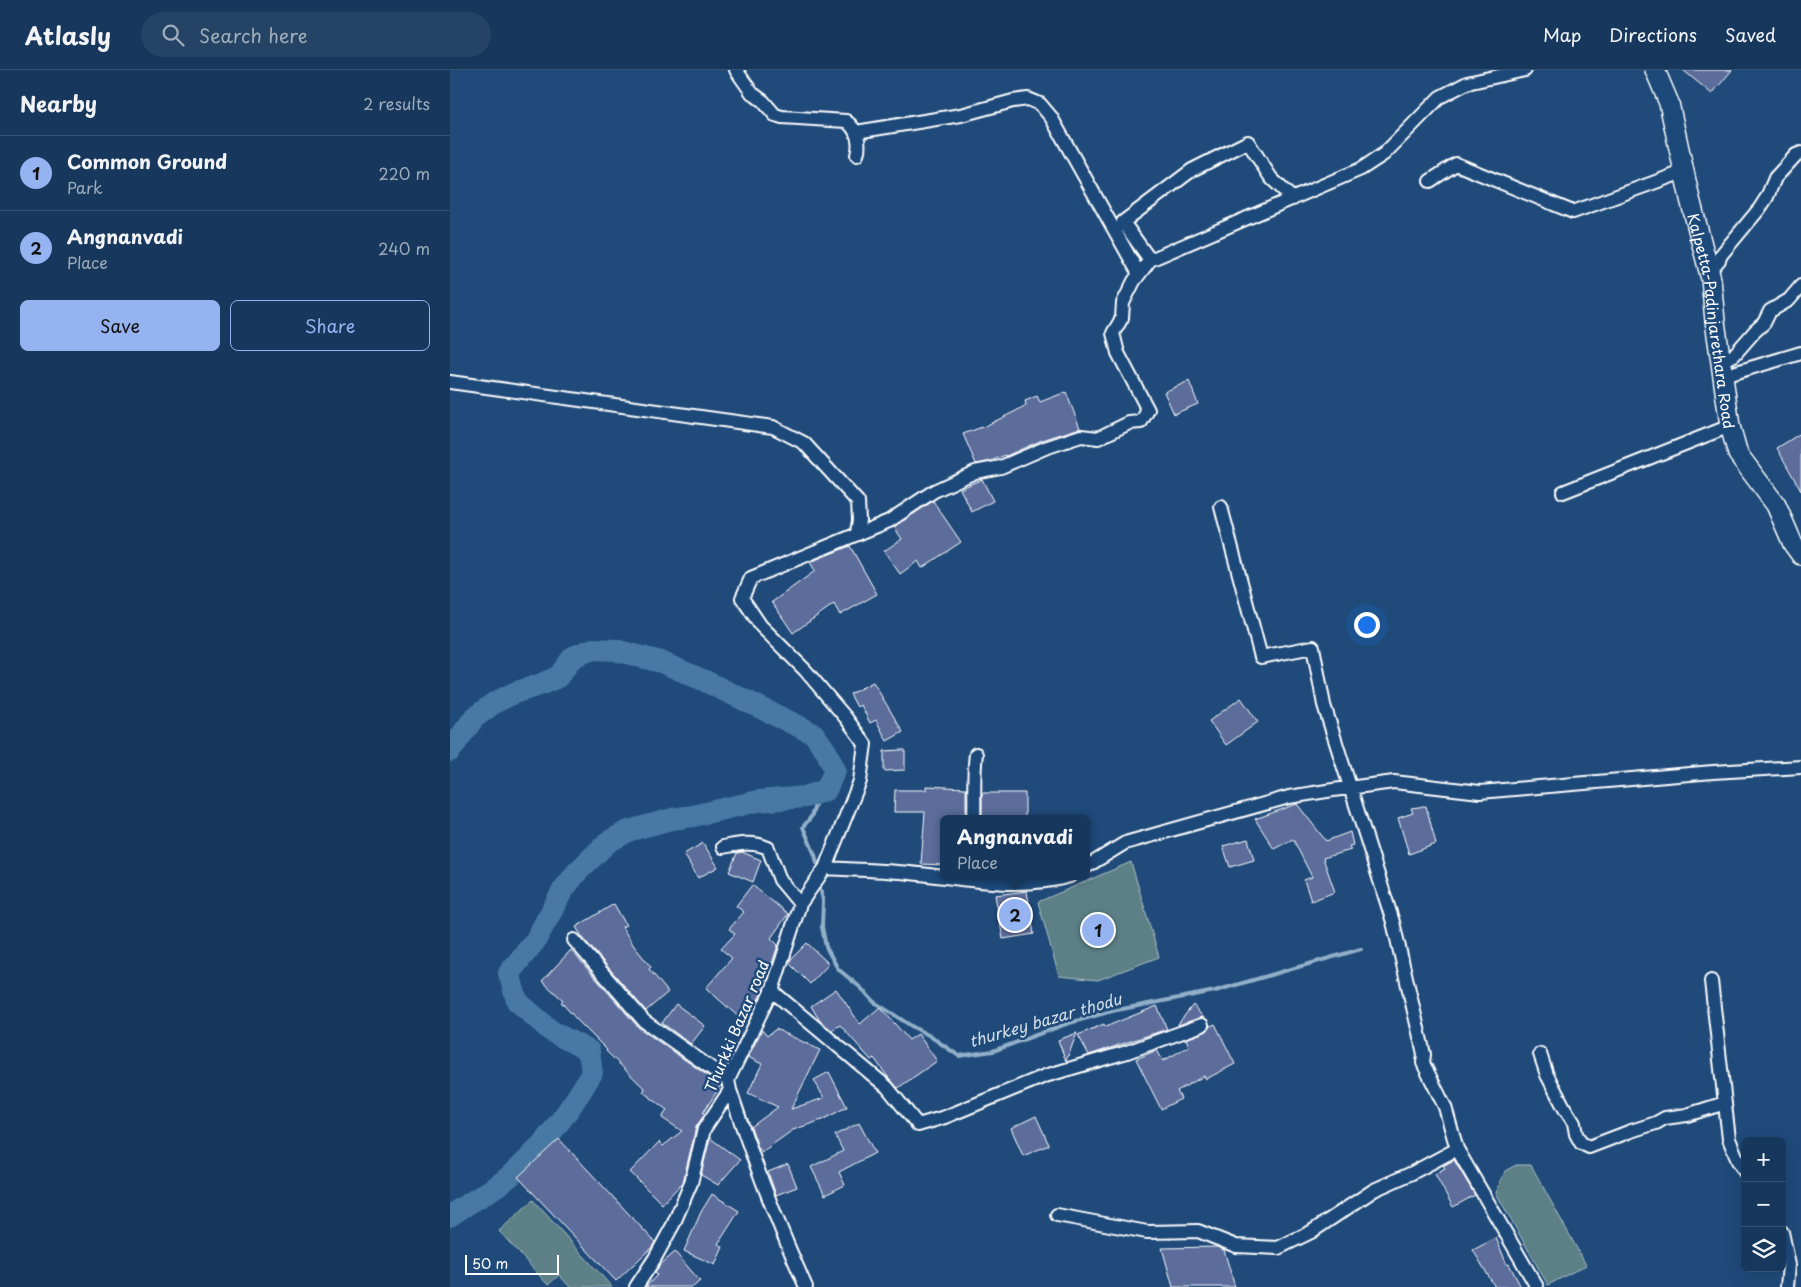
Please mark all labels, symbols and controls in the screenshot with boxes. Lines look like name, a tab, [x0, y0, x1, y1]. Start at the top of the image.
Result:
search box	[141, 12, 491, 57]
text: Atlasly	[25, 17, 111, 53]
icon: search	[159, 21, 187, 49]
text: Search here	[199, 21, 308, 49]
text: Map	[1543, 21, 1581, 48]
text: Directions	[1609, 21, 1697, 48]
text: Saved	[1725, 21, 1776, 48]
text: Nearby	[20, 87, 97, 119]
text: 2 results	[363, 91, 430, 115]
text: Common Ground	[67, 147, 227, 175]
text: 1	[32, 161, 40, 185]
text: 220 m	[379, 161, 430, 185]
text: Park	[67, 175, 103, 199]
street label: Kalpetta-Padinjarethara Road	[1683, 210, 1742, 430]
text: Angnanvadi	[67, 222, 183, 250]
text: 2	[30, 236, 42, 260]
text: 240 m	[378, 236, 430, 260]
text: Place	[67, 250, 108, 274]
button: Save	[20, 300, 220, 351]
button: Share	[230, 300, 430, 351]
your location	[1354, 612, 1380, 638]
popup	[940, 815, 1090, 880]
text: Angnanvadi	[957, 822, 1073, 850]
text: Place	[957, 850, 998, 874]
pin: 2	[999, 896, 1031, 934]
pin: 1	[1082, 911, 1114, 949]
street label: Thurkki Bazar road	[698, 956, 774, 1096]
water label: thurkey bazar thodu	[966, 985, 1126, 1052]
map controls	[1741, 1137, 1786, 1272]
button: +	[1741, 1137, 1786, 1182]
button: −	[1741, 1182, 1786, 1227]
button: layers	[1741, 1227, 1786, 1272]
scale bar	[465, 1252, 559, 1275]
text: 50 m	[472, 1253, 508, 1274]

